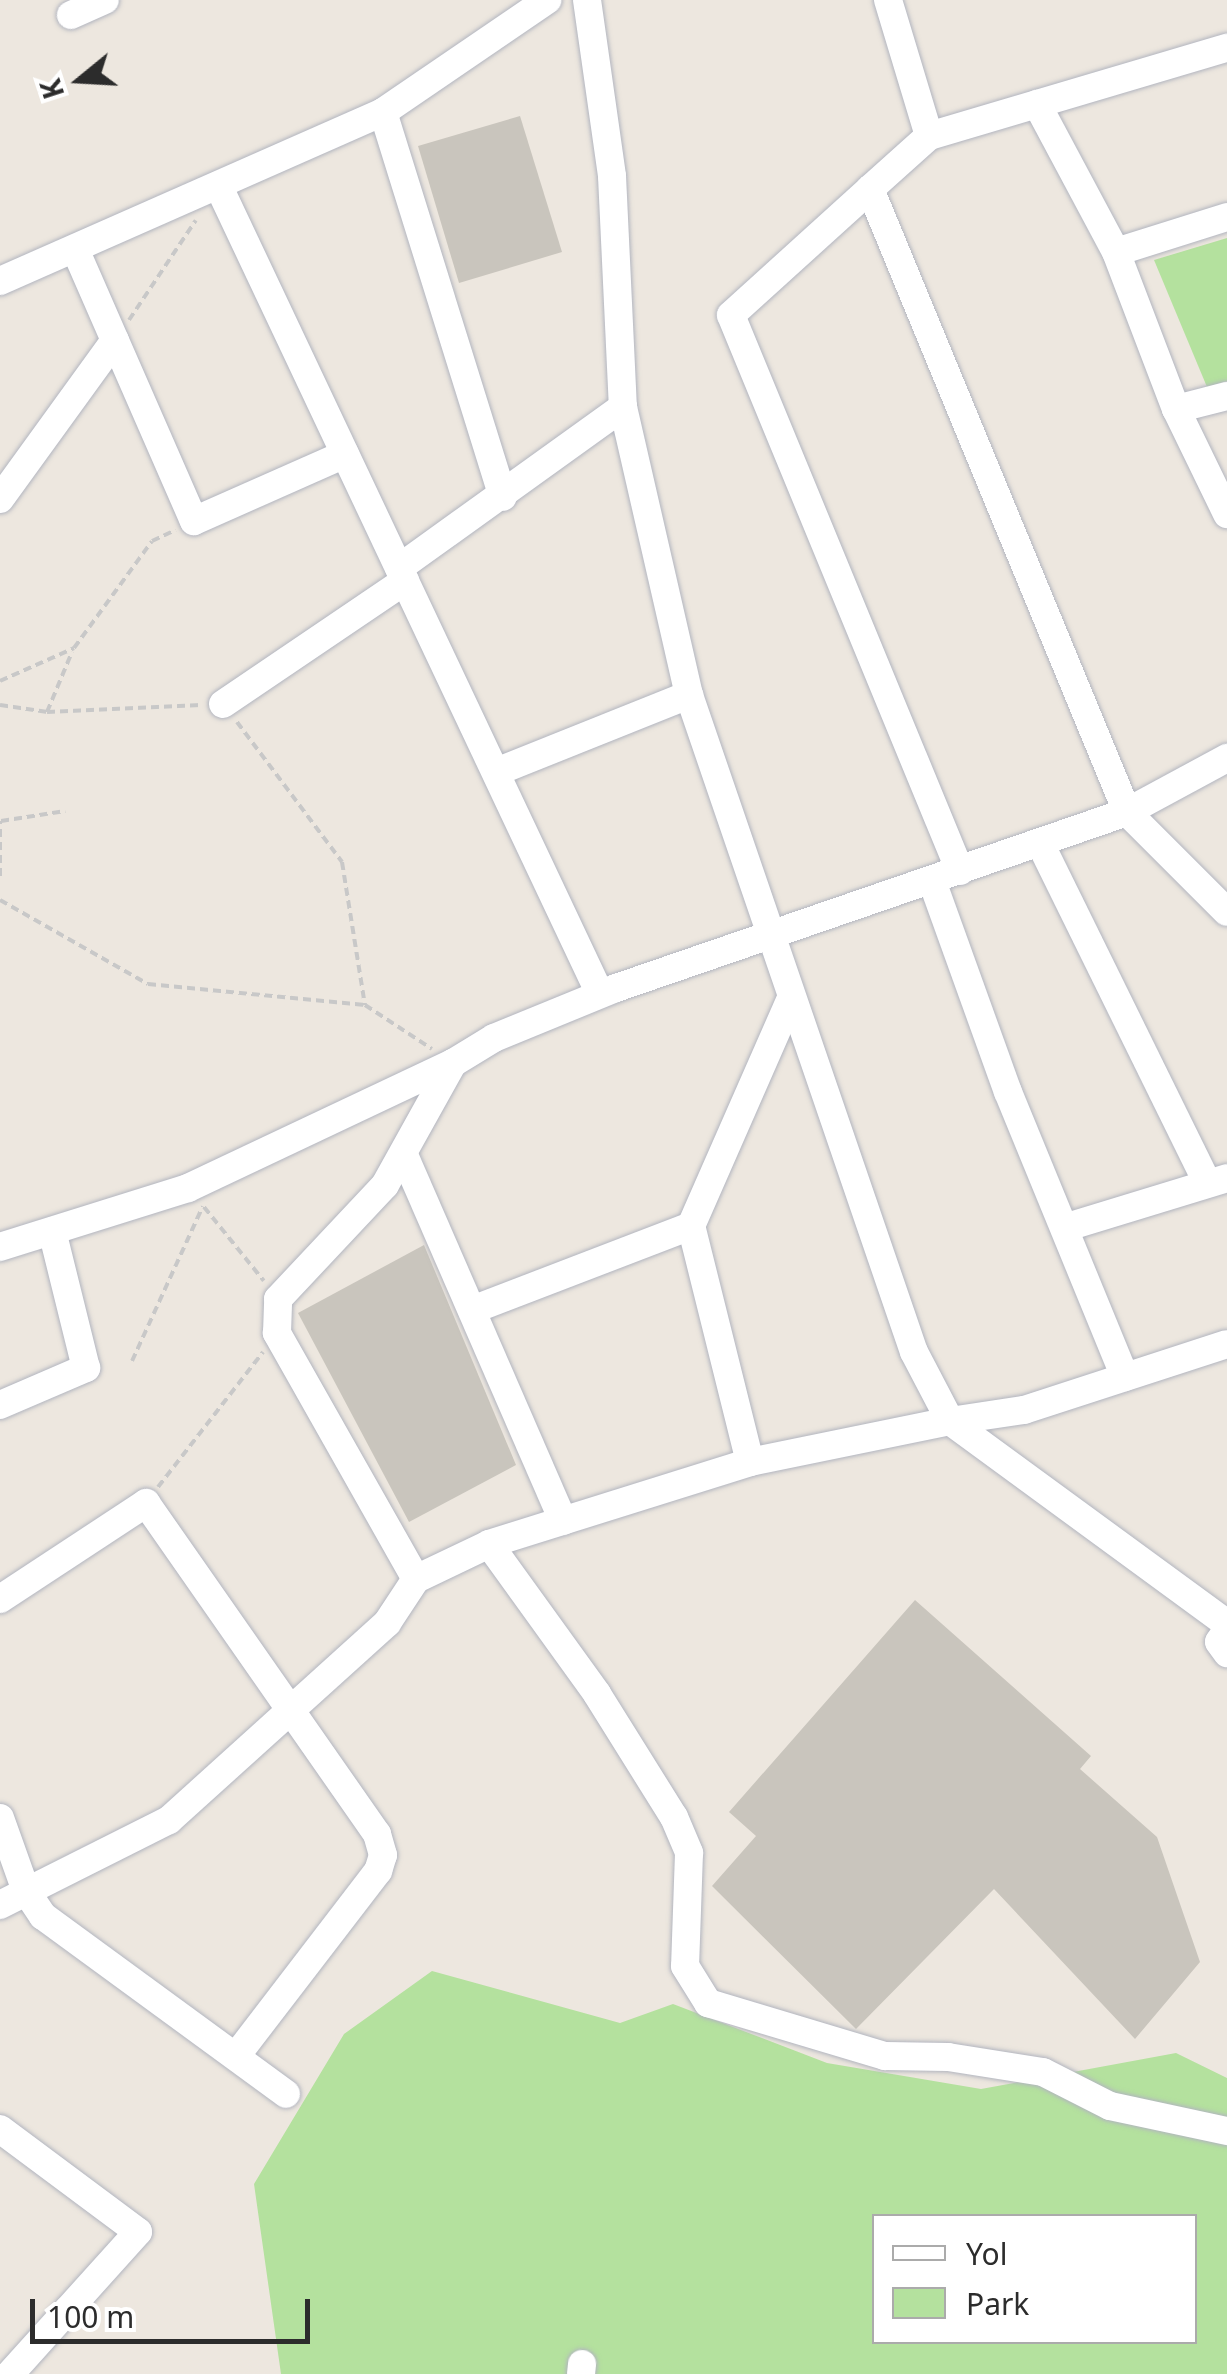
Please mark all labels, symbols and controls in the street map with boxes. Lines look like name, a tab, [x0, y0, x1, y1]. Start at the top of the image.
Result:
north arrow	[30, 30, 130, 130]
text: K	[31, 75, 72, 104]
legend	[872, 2214, 1197, 2344]
text: Yol	[966, 2233, 1007, 2274]
scale bar	[35, 2279, 315, 2341]
text: Park	[966, 2283, 1029, 2324]
text: 100 m	[47, 2296, 134, 2337]

